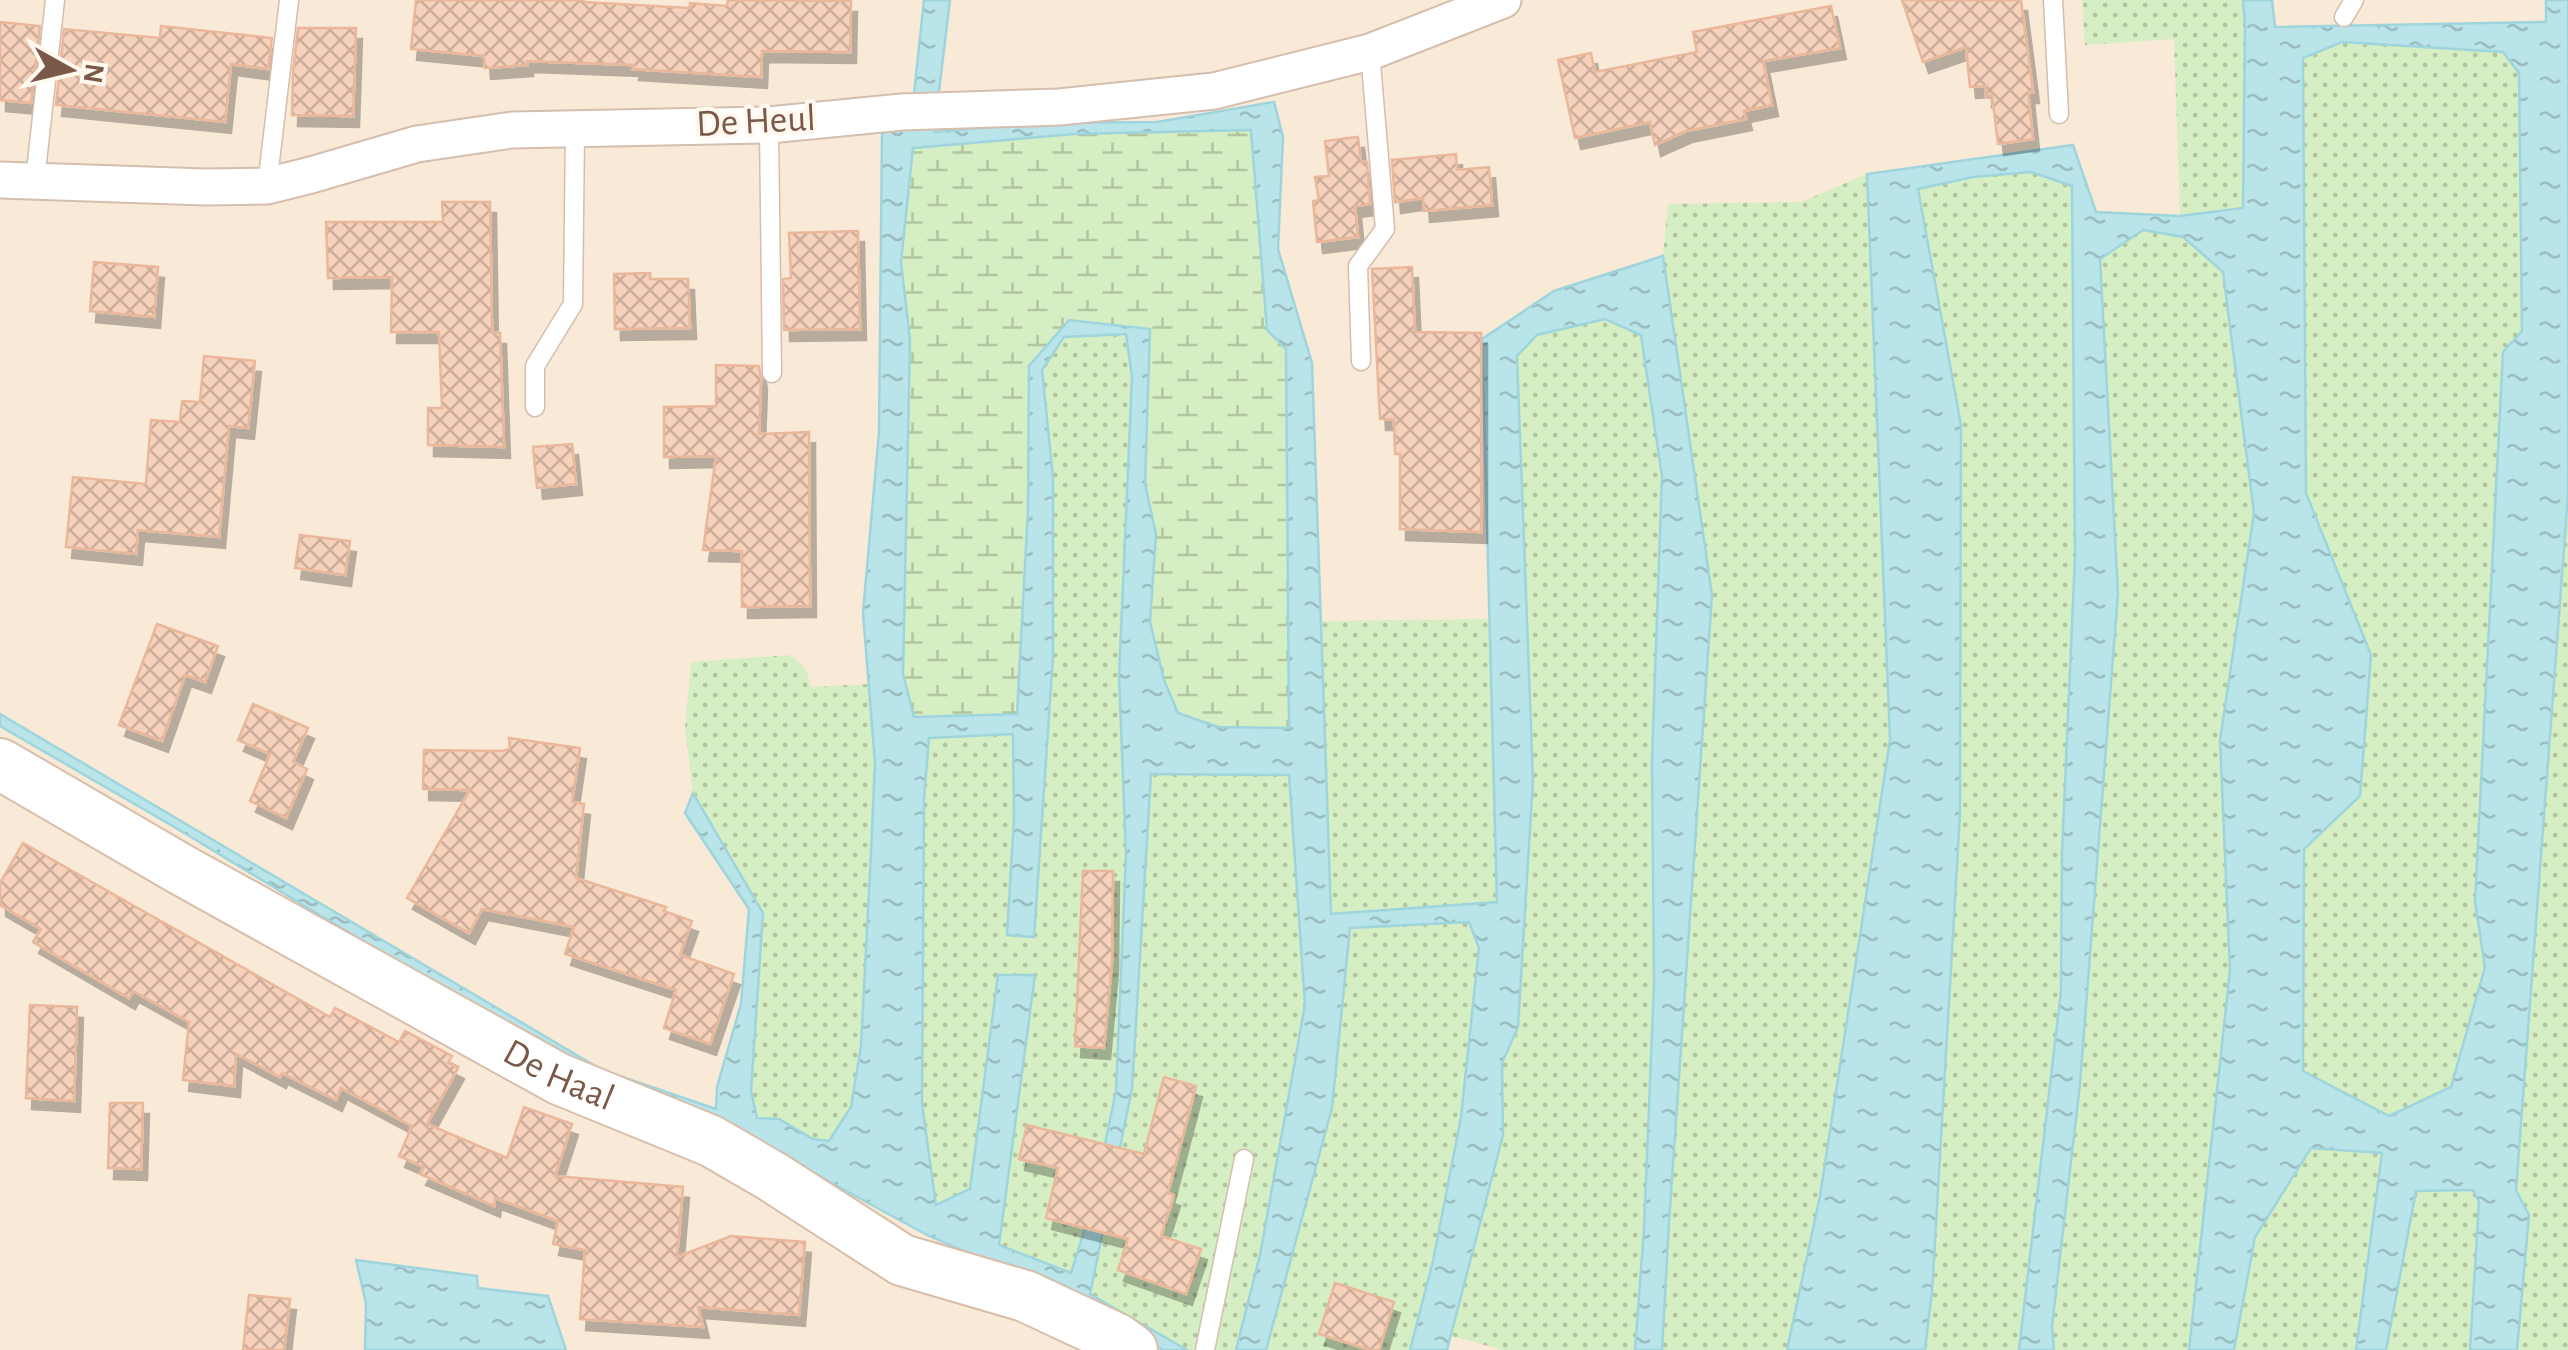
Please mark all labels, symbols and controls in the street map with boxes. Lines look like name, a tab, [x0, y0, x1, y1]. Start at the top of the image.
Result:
north arrow	[20, 20, 120, 120]
text: N	[78, 62, 108, 85]
street label: De Heul	[695, 100, 817, 144]
street label: De Haal	[497, 1033, 619, 1118]

